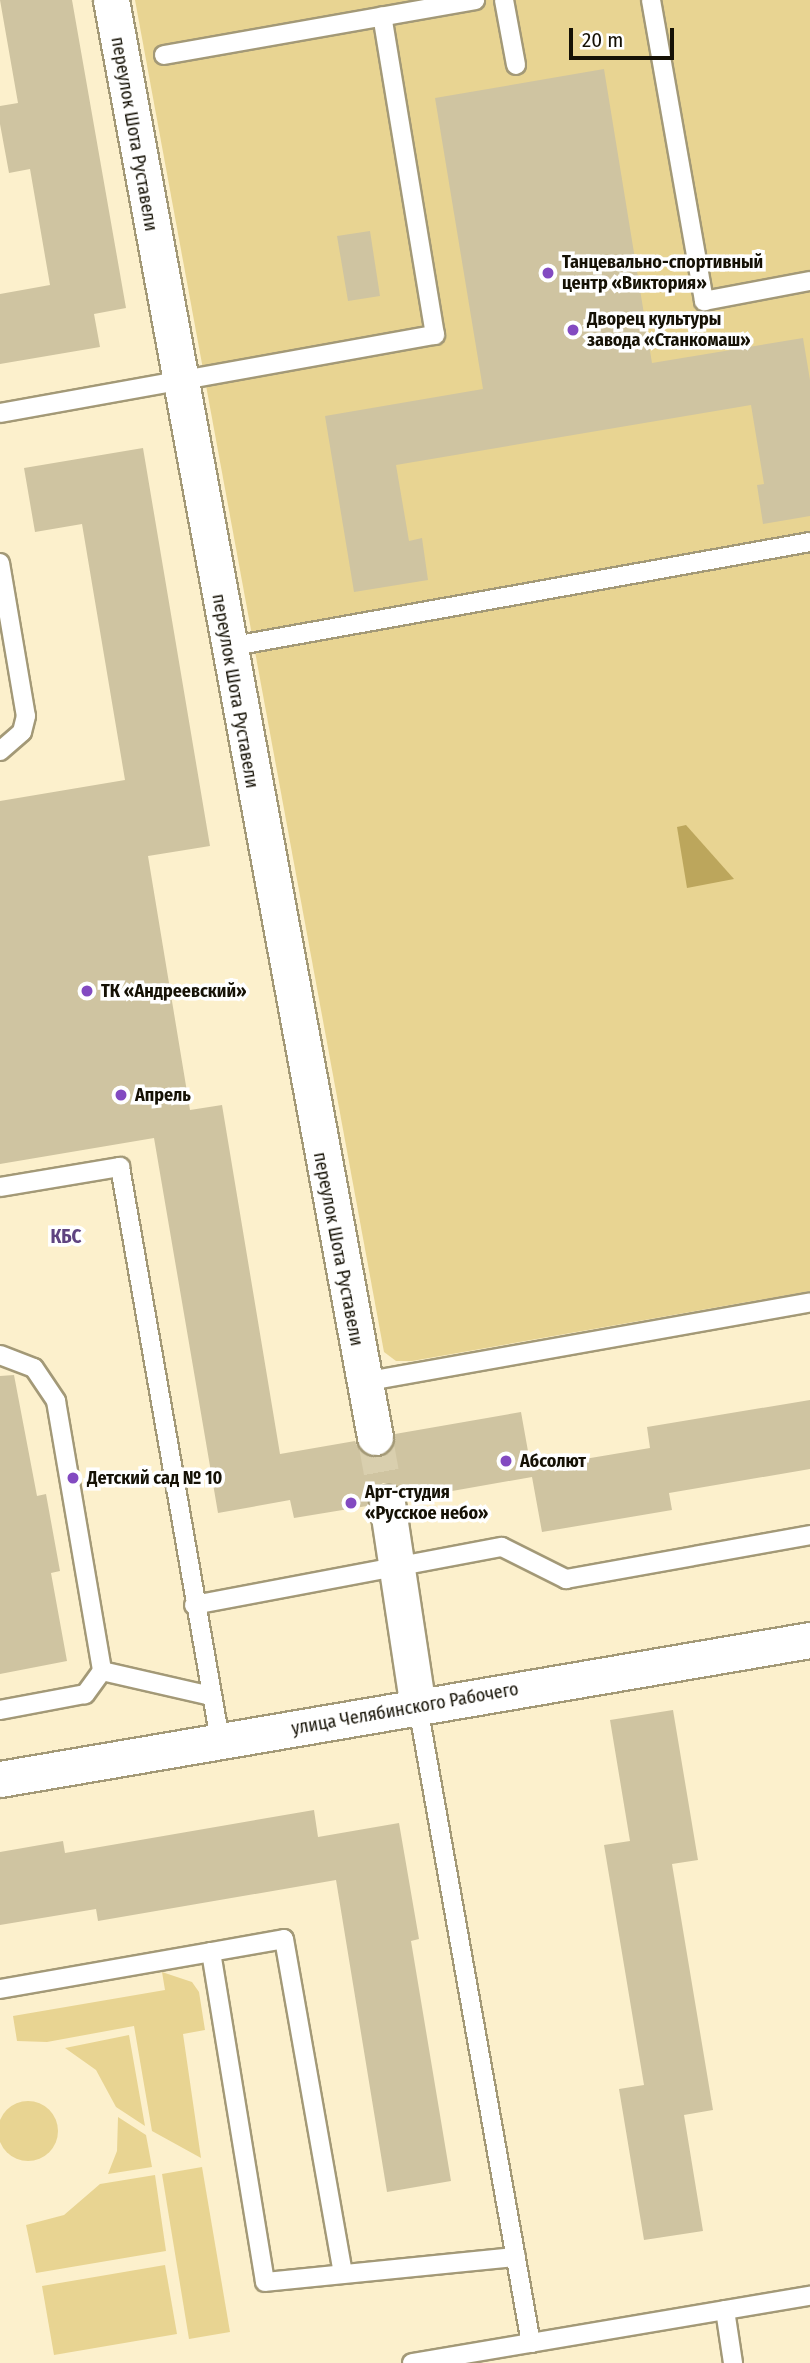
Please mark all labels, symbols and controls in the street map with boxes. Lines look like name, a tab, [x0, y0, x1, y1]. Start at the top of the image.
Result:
scale bar	[572, 14, 677, 58]
text: 20 m	[582, 27, 623, 53]
street label: переулок Шота Руставели	[106, 35, 162, 233]
place label: Танцевально-спортивный центр «Виктория»	[562, 252, 763, 294]
marker: Танцевально-спортивный центр «Виктория»	[540, 265, 556, 281]
place label: Дворец культуры завода «Станкомаш»	[587, 309, 751, 352]
marker: Дворец культуры завода «Станкомаш»	[565, 322, 581, 338]
street label: переулок Шота Руставели	[207, 592, 263, 790]
place label: ТК «Андреевский»	[101, 980, 247, 1002]
marker: ТК «Андреевский»	[79, 983, 95, 999]
place label: Апрель	[135, 1084, 191, 1106]
marker: Апрель	[113, 1087, 129, 1103]
street label: переулок Шота Руставели	[309, 1150, 367, 1348]
district label: КБС	[50, 1226, 82, 1248]
place label: Абсолют	[520, 1450, 586, 1472]
marker: Абсолют	[498, 1453, 514, 1469]
place label: Детский сад № 10	[87, 1467, 222, 1489]
marker: Детский сад № 10	[65, 1470, 81, 1486]
place label: Арт-студия «Русское небо»	[365, 1482, 488, 1524]
marker: Арт-студия «Русское небо»	[343, 1495, 359, 1511]
street label: улица Челябинского Рабочего	[290, 1678, 520, 1740]

